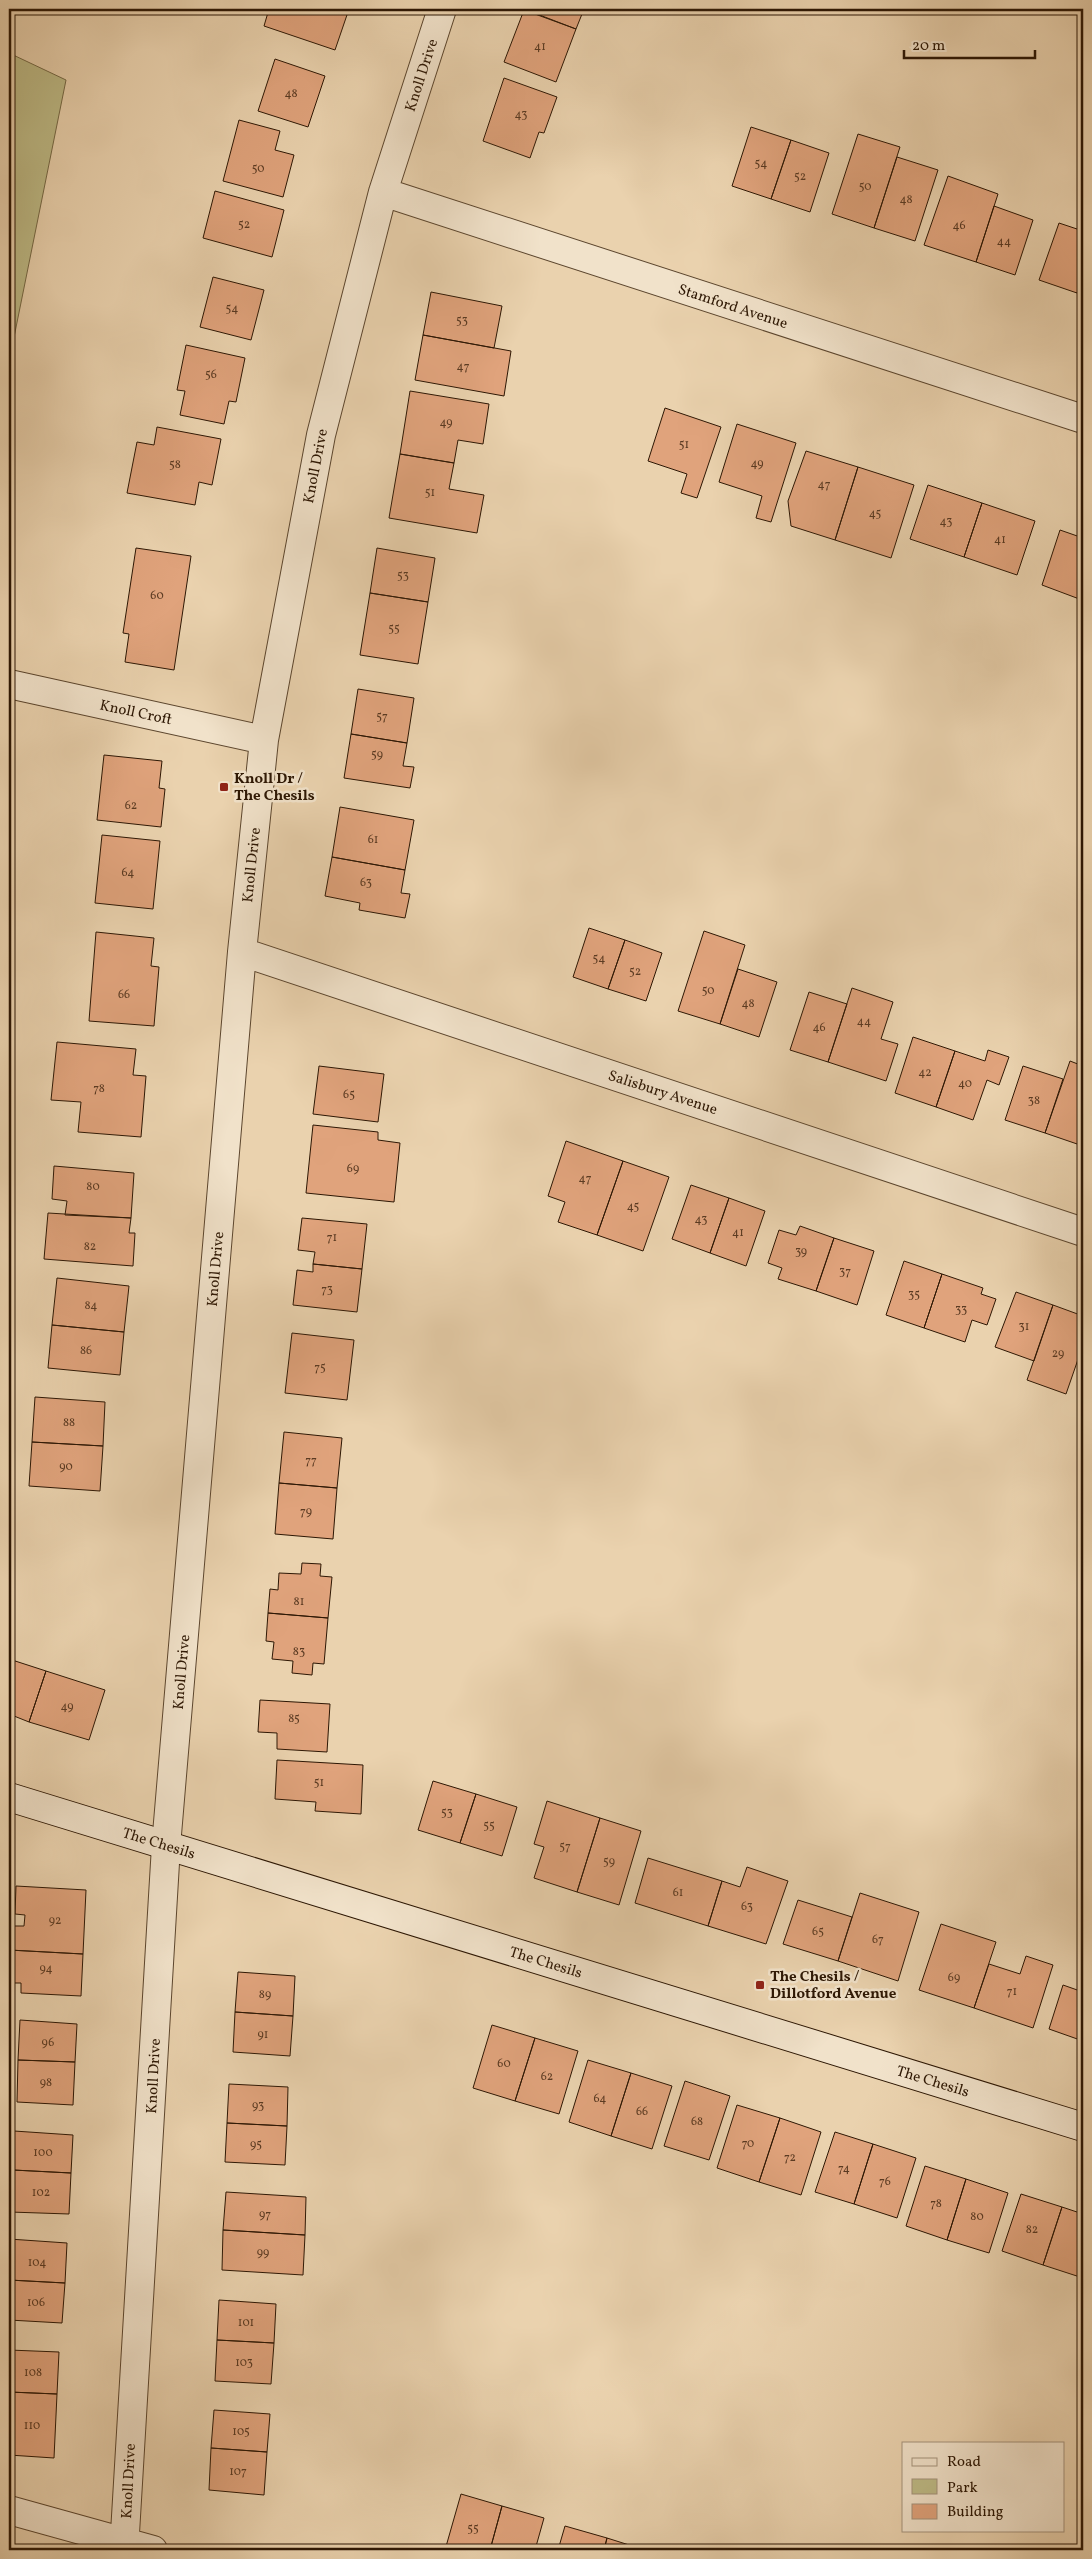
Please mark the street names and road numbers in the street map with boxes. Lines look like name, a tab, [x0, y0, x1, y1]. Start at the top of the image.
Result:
street label: Knoll Drive	[401, 36, 444, 115]
street label: Stamford Avenue	[675, 280, 790, 335]
street label: Knoll Drive	[299, 427, 334, 505]
street label: Knoll Croft	[98, 696, 174, 731]
street label: Knoll Drive	[238, 826, 267, 904]
street label: Salisbury Avenue	[605, 1066, 720, 1121]
street label: Knoll Drive	[203, 1231, 230, 1308]
street label: Knoll Drive	[169, 1634, 196, 1711]
street label: The Chesils	[120, 1823, 198, 1865]
street label: The Chesils	[507, 1942, 585, 1984]
street label: Knoll Drive	[142, 2038, 167, 2114]
street label: The Chesils	[894, 2061, 972, 2103]
street label: Knoll Drive	[117, 2443, 142, 2519]

